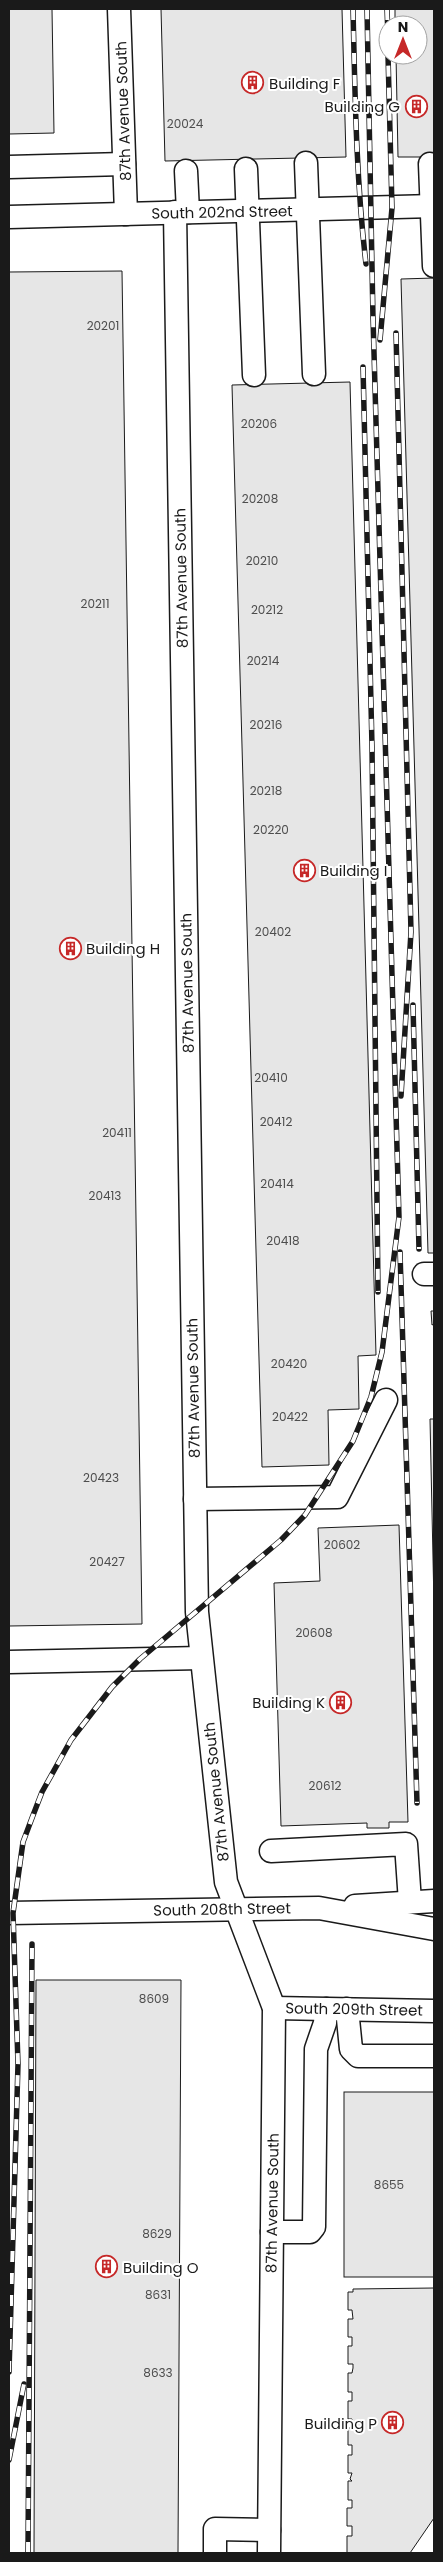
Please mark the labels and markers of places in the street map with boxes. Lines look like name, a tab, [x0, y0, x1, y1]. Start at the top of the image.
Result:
building icon: Building F	[241, 71, 265, 95]
place label: Building F	[269, 73, 341, 94]
building icon: Building G	[404, 94, 428, 118]
place label: Building G	[325, 96, 400, 117]
building icon: Building I	[292, 858, 316, 882]
place label: Building I	[320, 860, 387, 881]
building icon: Building H	[58, 936, 82, 960]
place label: Building H	[86, 938, 160, 959]
building icon: Building K	[329, 1690, 353, 1714]
place label: Building K	[252, 1692, 325, 1713]
building icon: Building O	[95, 2255, 119, 2279]
place label: Building O	[123, 2257, 199, 2278]
building icon: Building P	[381, 2411, 405, 2435]
place label: Building P	[305, 2413, 377, 2434]

